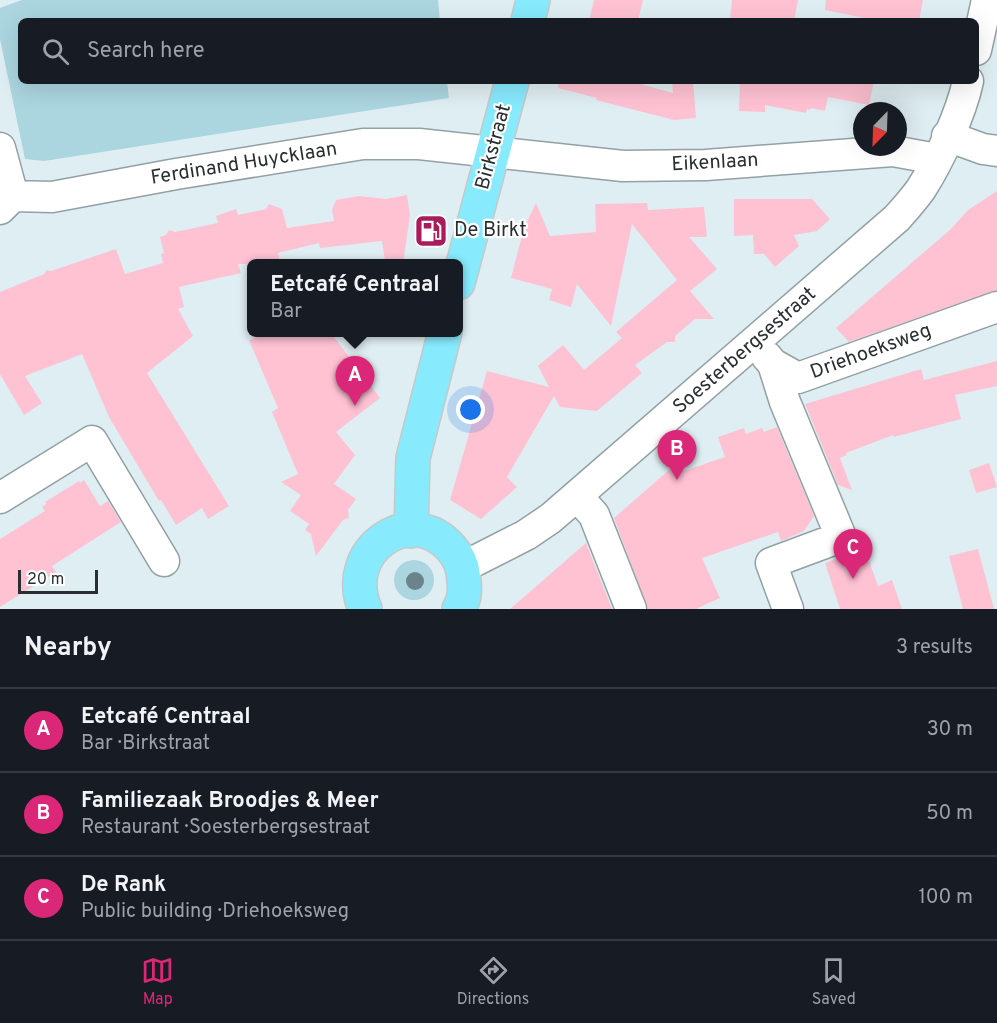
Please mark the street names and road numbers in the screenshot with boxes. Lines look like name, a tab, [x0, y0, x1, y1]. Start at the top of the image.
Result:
street label: Birkstraat	[470, 101, 518, 193]
street label: Ferdinand Huycklaan	[149, 136, 339, 192]
street label: Eikenlaan	[671, 148, 759, 178]
street label: Soesterbergsestraat	[668, 282, 822, 420]
street label: Driehoeksweg	[807, 318, 935, 386]

